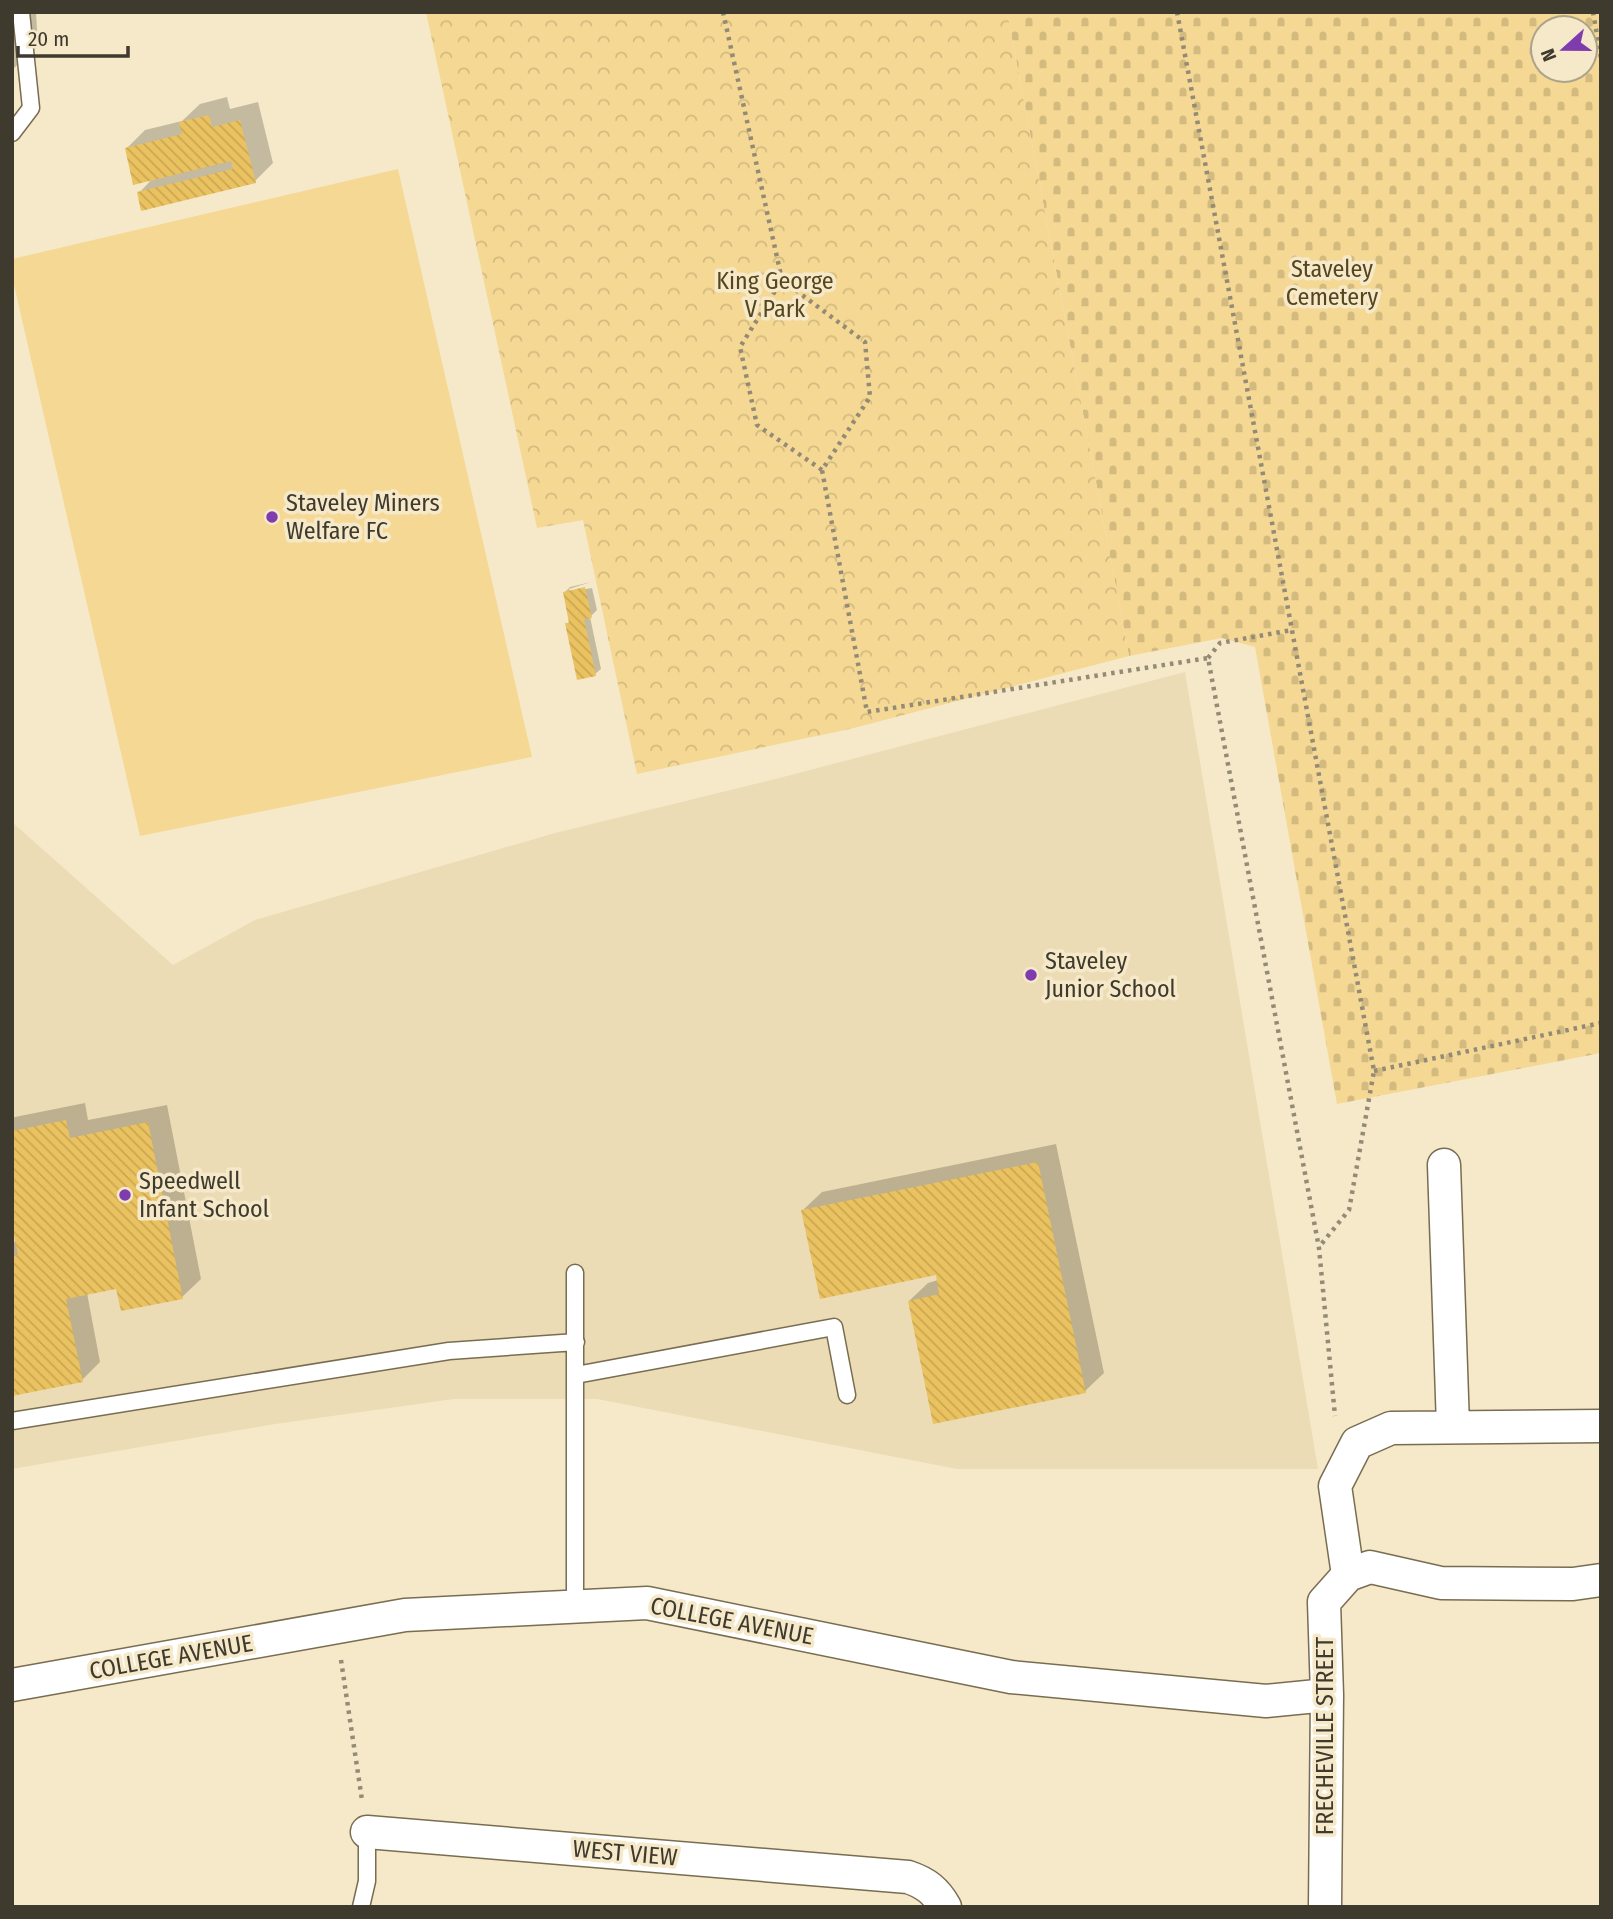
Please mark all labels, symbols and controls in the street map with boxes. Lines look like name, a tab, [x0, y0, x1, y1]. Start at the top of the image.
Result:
scale bar	[18, 14, 128, 58]
north arrow	[1529, 14, 1599, 84]
text: 20 m	[28, 26, 69, 52]
text: N	[1536, 45, 1561, 64]
park label: Staveley Cemetery	[1286, 255, 1378, 311]
park label: King George V Park	[716, 267, 834, 323]
place label: Staveley Miners Welfare FC	[286, 489, 440, 545]
marker: Staveley Miners Welfare FC	[264, 509, 280, 525]
place label: Staveley Junior School	[1045, 947, 1176, 1003]
marker: Staveley Junior School	[1023, 967, 1039, 983]
place label: Speedwell Infant School	[139, 1167, 269, 1223]
marker: Speedwell Infant School	[117, 1187, 133, 1203]
street label: COLLEGE AVENUE	[648, 1591, 816, 1651]
street label: COLLEGE AVENUE	[87, 1629, 255, 1685]
street label: FRECHEVILLE STREET	[1311, 1637, 1339, 1835]
street label: WEST VIEW	[572, 1834, 678, 1872]

